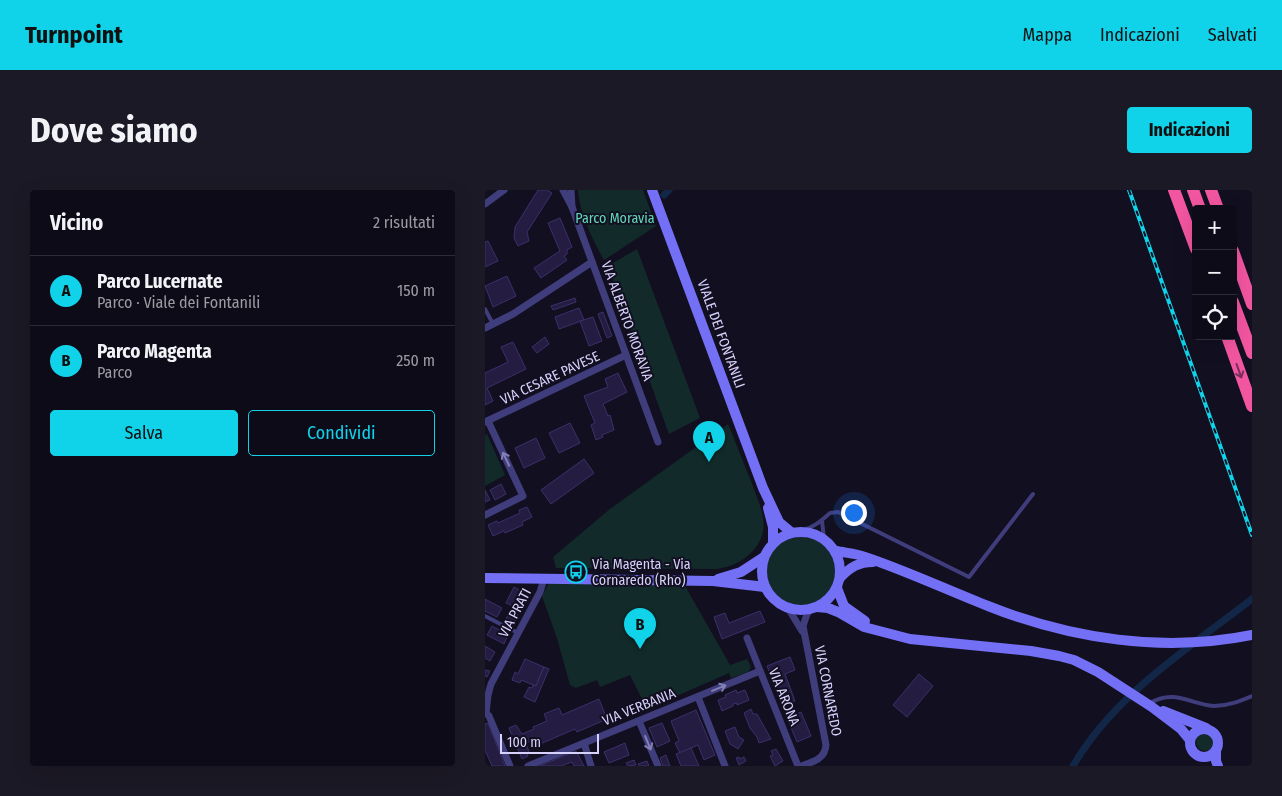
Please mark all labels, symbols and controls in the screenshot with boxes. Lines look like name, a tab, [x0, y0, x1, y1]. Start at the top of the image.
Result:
text: Turnpoint	[25, 21, 123, 49]
text: Mappa	[1023, 24, 1072, 46]
text: Indicazioni	[1100, 24, 1180, 46]
text: Salvati	[1208, 24, 1257, 46]
button: Indicazioni	[1127, 107, 1252, 153]
text: Dove siamo	[30, 109, 198, 151]
map controls	[1192, 205, 1237, 340]
button: +	[1192, 205, 1237, 250]
text: Vicino	[50, 210, 103, 236]
park label: Parco Moravia	[575, 210, 655, 227]
text: 2 risultati	[373, 213, 435, 232]
button: −	[1192, 250, 1237, 295]
street label: VIA ALBERTO MORAVIA	[597, 259, 657, 384]
text: Parco Lucernate	[97, 270, 223, 293]
street label: VIALE DEI FONTANILI	[693, 277, 749, 391]
text: A	[62, 281, 70, 300]
text: 150 m	[397, 281, 435, 300]
text: Parco · Viale dei Fontanili	[97, 293, 260, 312]
button: locate	[1192, 295, 1237, 340]
text: Parco Magenta	[97, 340, 212, 363]
street label: VIA CESARE PAVESE	[498, 347, 603, 408]
text: B	[62, 351, 70, 370]
text: 250 m	[396, 351, 435, 370]
text: Parco	[97, 363, 132, 382]
one-way arrow	[1235, 363, 1245, 379]
button: Salva	[50, 410, 238, 456]
button: Condividi	[248, 410, 435, 456]
pin: A	[693, 421, 725, 462]
one-way arrow	[500, 451, 510, 466]
your location	[841, 500, 867, 526]
place label: Via Magenta - Via Cornaredo (Rho)	[592, 556, 691, 589]
bus stop icon: Via Magenta - Via Cornaredo (Rho)	[564, 560, 588, 584]
street label: VIA PRATI	[495, 586, 535, 640]
pin: B	[624, 608, 656, 649]
street label: VIA CORNAREDO	[811, 644, 845, 738]
street label: VIA ARONA	[765, 666, 804, 729]
one-way arrow	[711, 682, 726, 692]
street label: VIA VERBANIA	[600, 684, 679, 729]
scale bar	[500, 731, 599, 754]
text: 100 m	[507, 734, 541, 751]
one-way arrow	[644, 735, 654, 750]

